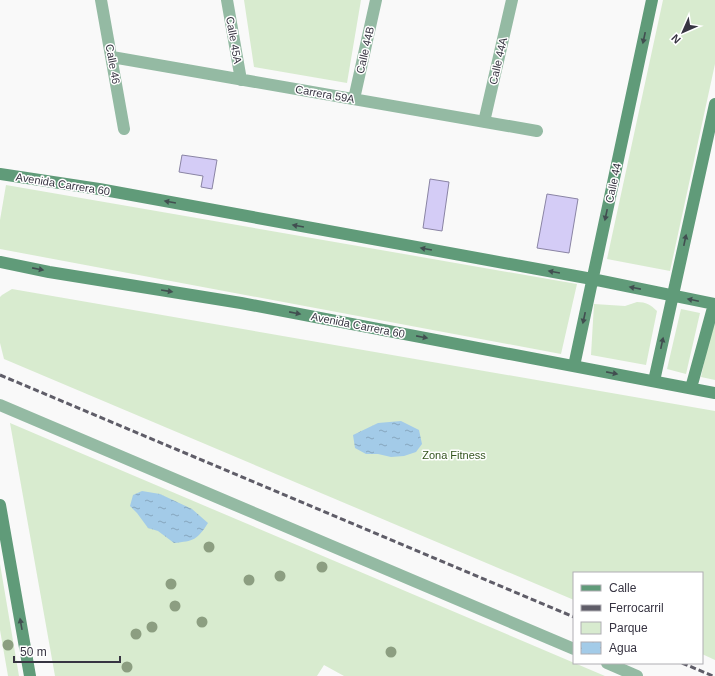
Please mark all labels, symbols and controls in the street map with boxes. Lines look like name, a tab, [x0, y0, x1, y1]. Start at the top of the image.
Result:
north arrow	[663, 12, 703, 52]
street label: Calle 45A	[224, 15, 244, 65]
street label: Calle 44B	[354, 25, 376, 75]
one-way arrow	[641, 32, 647, 44]
text: N	[669, 32, 683, 46]
street label: Calle 44A	[487, 36, 509, 86]
street label: Calle 46	[104, 43, 122, 85]
street label: Carrera 59A	[294, 83, 356, 105]
street label: Calle 44	[603, 162, 623, 204]
street label: Avenida Carrera 60	[15, 171, 111, 197]
one-way arrow	[164, 199, 177, 205]
one-way arrow	[603, 209, 609, 221]
one-way arrow	[292, 222, 304, 228]
one-way arrow	[683, 234, 689, 246]
one-way arrow	[420, 246, 432, 252]
one-way arrow	[32, 267, 44, 273]
one-way arrow	[548, 269, 560, 275]
one-way arrow	[628, 285, 641, 291]
one-way arrow	[160, 288, 173, 294]
one-way arrow	[687, 296, 699, 302]
one-way arrow	[288, 310, 301, 316]
street label: Avenida Carrera 60	[310, 310, 406, 340]
one-way arrow	[581, 311, 587, 324]
one-way arrow	[416, 335, 428, 341]
one-way arrow	[660, 337, 666, 349]
one-way arrow	[606, 371, 618, 377]
park label: Zona Fitness	[422, 449, 486, 461]
legend	[573, 572, 703, 664]
text: Calle	[609, 581, 637, 595]
text: Ferrocarril	[609, 601, 664, 615]
one-way arrow	[18, 618, 24, 630]
text: Parque	[609, 621, 648, 635]
scale bar	[14, 638, 120, 664]
text: Agua	[609, 641, 637, 655]
text: 50 m	[20, 645, 47, 659]

